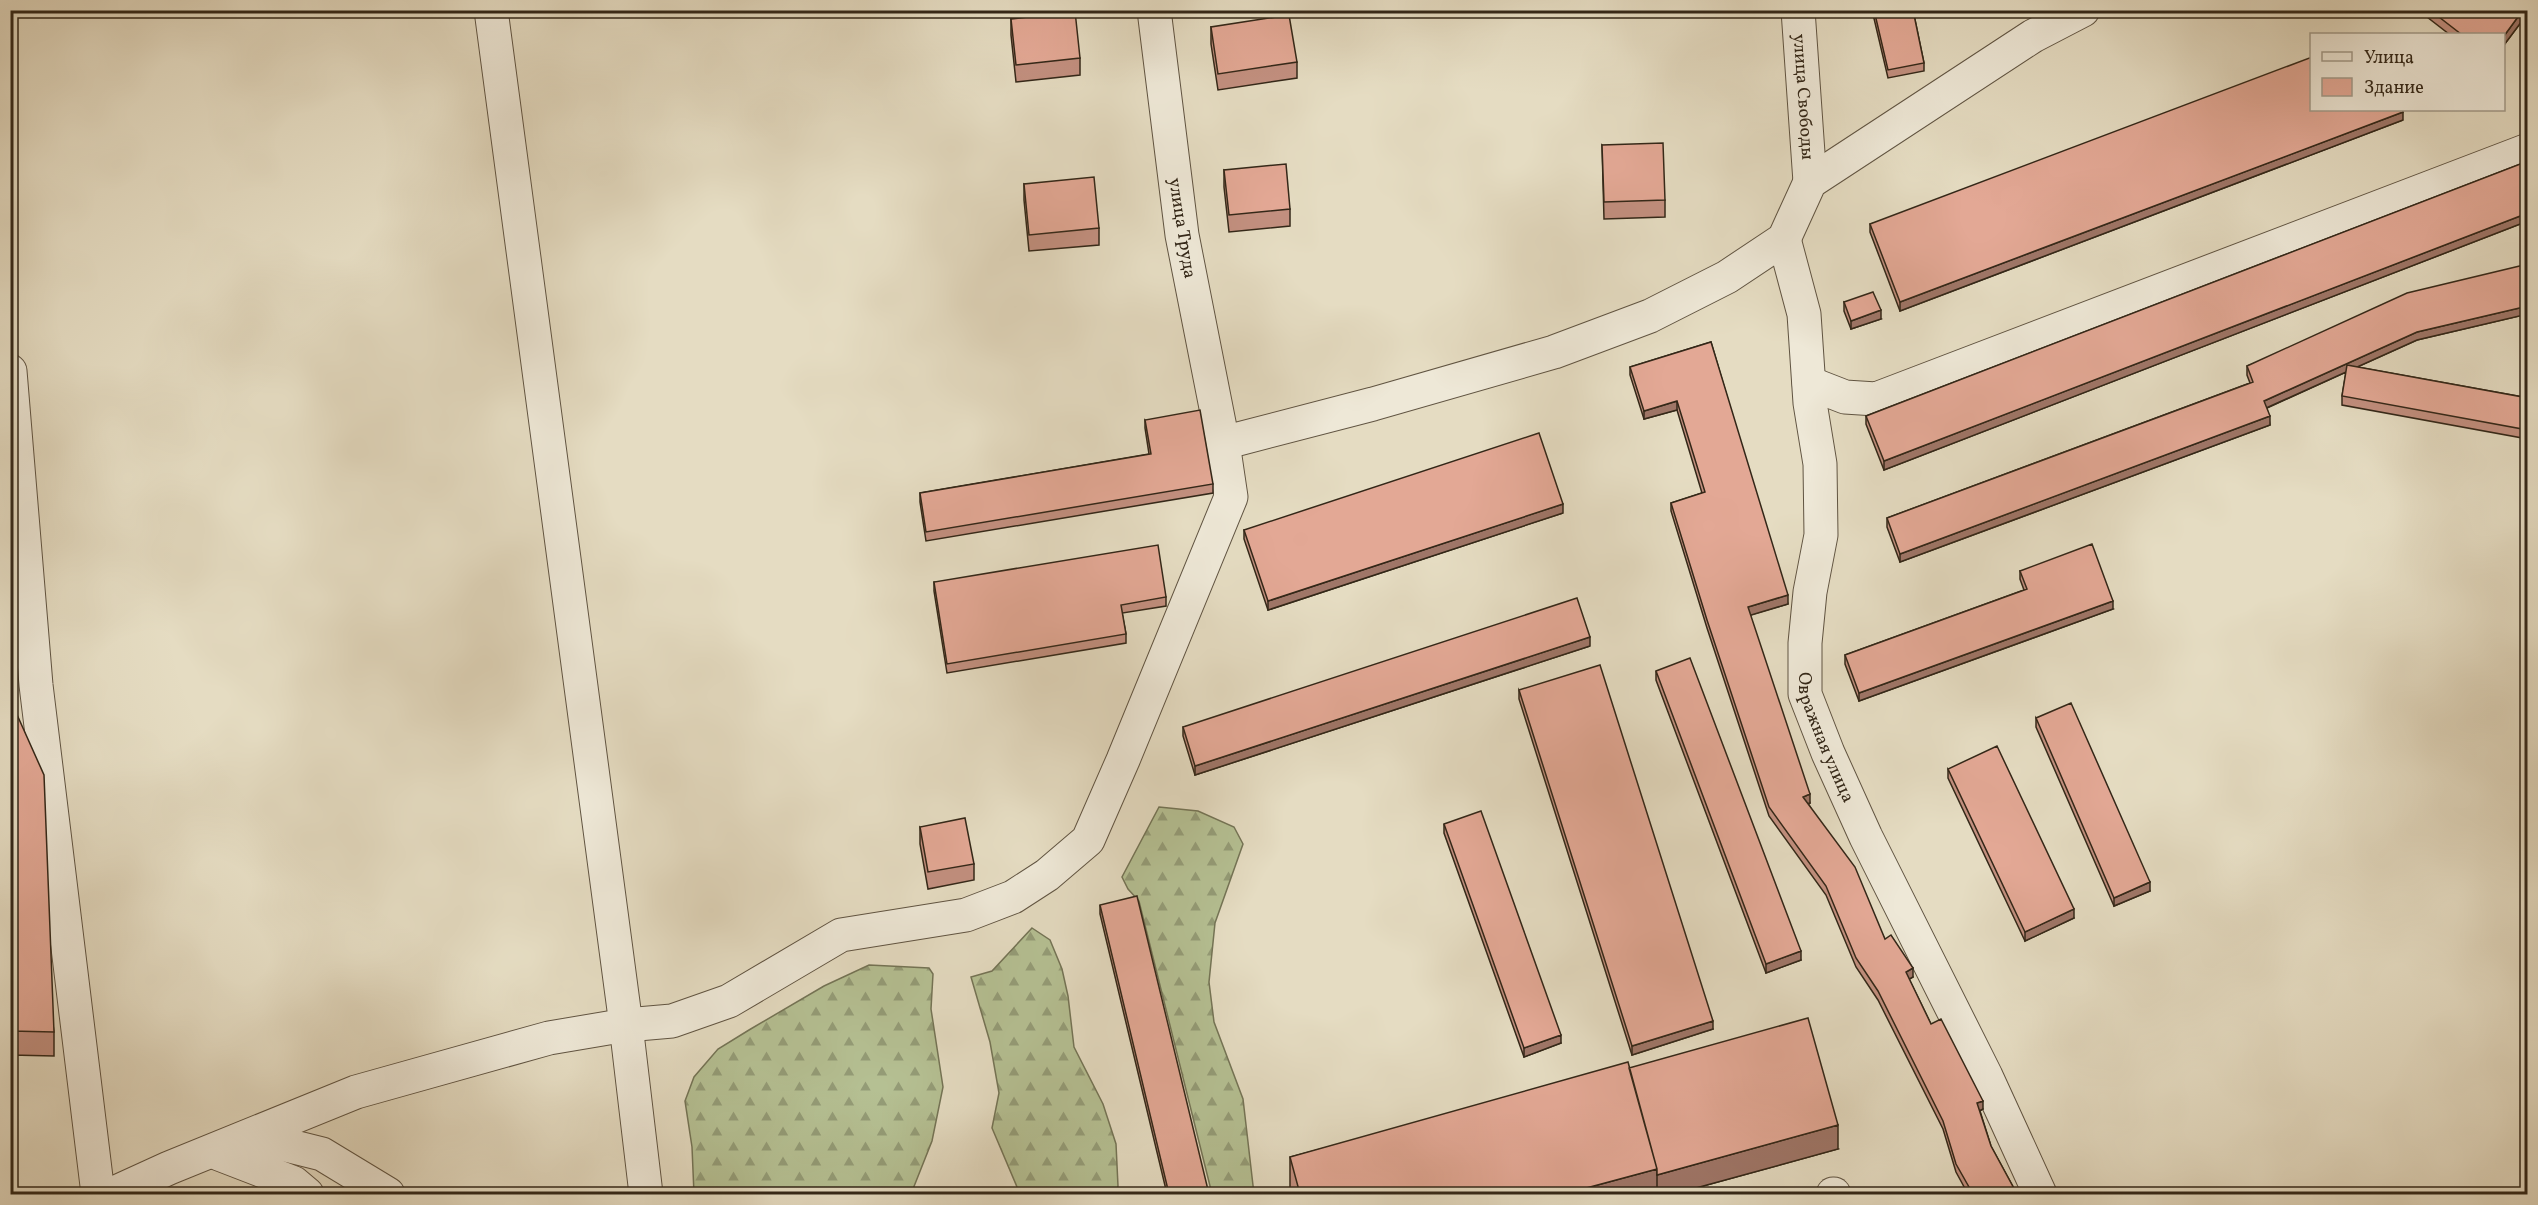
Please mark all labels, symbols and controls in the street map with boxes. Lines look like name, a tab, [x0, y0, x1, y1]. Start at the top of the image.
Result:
street label: улица Свободы	[1786, 33, 1819, 161]
legend	[2310, 33, 2505, 111]
text: Улица	[2364, 46, 2414, 71]
text: Здание	[2364, 76, 2424, 101]
street label: улица Труда	[1161, 176, 1202, 280]
street label: Овражная улица	[1791, 672, 1860, 807]

